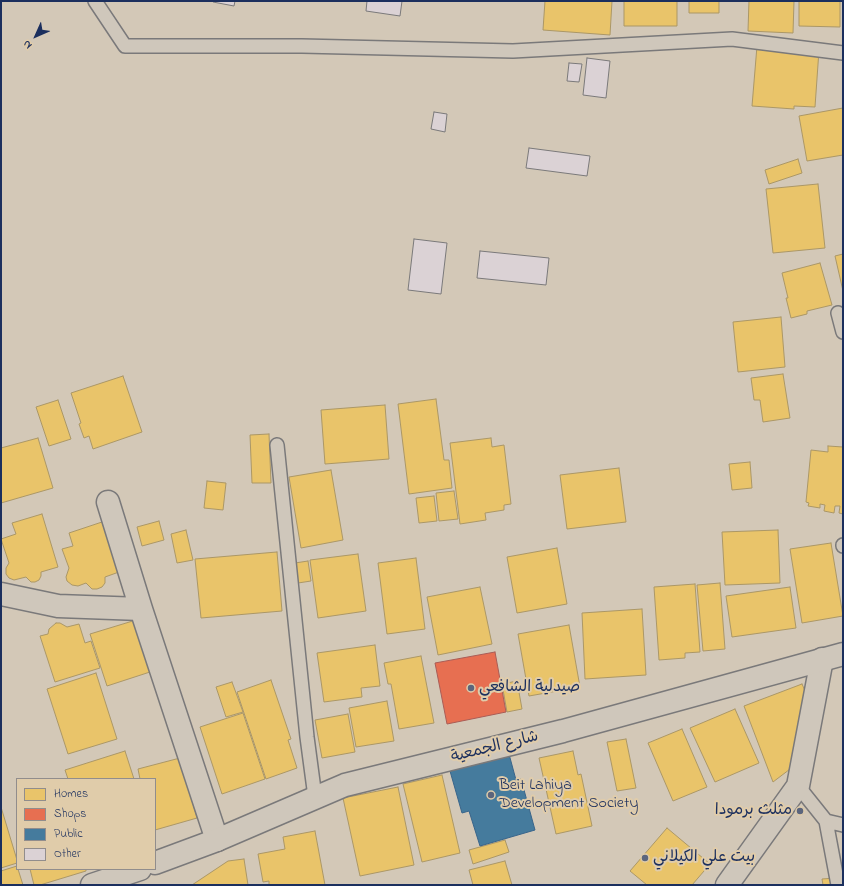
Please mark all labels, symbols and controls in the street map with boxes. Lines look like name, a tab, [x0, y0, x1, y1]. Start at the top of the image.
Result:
north arrow	[16, 16, 56, 56]
text: N	[19, 36, 36, 53]
place label: صيدلية الشافعي	[479, 678, 580, 698]
marker: صيدلية الشافعي	[466, 683, 476, 693]
street label: شارع الجمعية	[449, 728, 541, 768]
place label: Beit Lahiya Development Society	[499, 776, 638, 814]
legend	[16, 778, 156, 870]
text: Homes	[54, 785, 88, 803]
marker: Beit Lahiya Development Society	[486, 790, 496, 800]
place label: مثلث برمودا	[715, 801, 792, 821]
text: Shops	[54, 805, 86, 823]
marker: مثلث برمودا	[795, 806, 805, 816]
text: Public	[54, 825, 83, 843]
text: Other	[54, 845, 81, 863]
place label: بيت علي الكيلاني	[653, 848, 755, 868]
marker: بيت علي الكيلاني	[640, 853, 650, 863]

